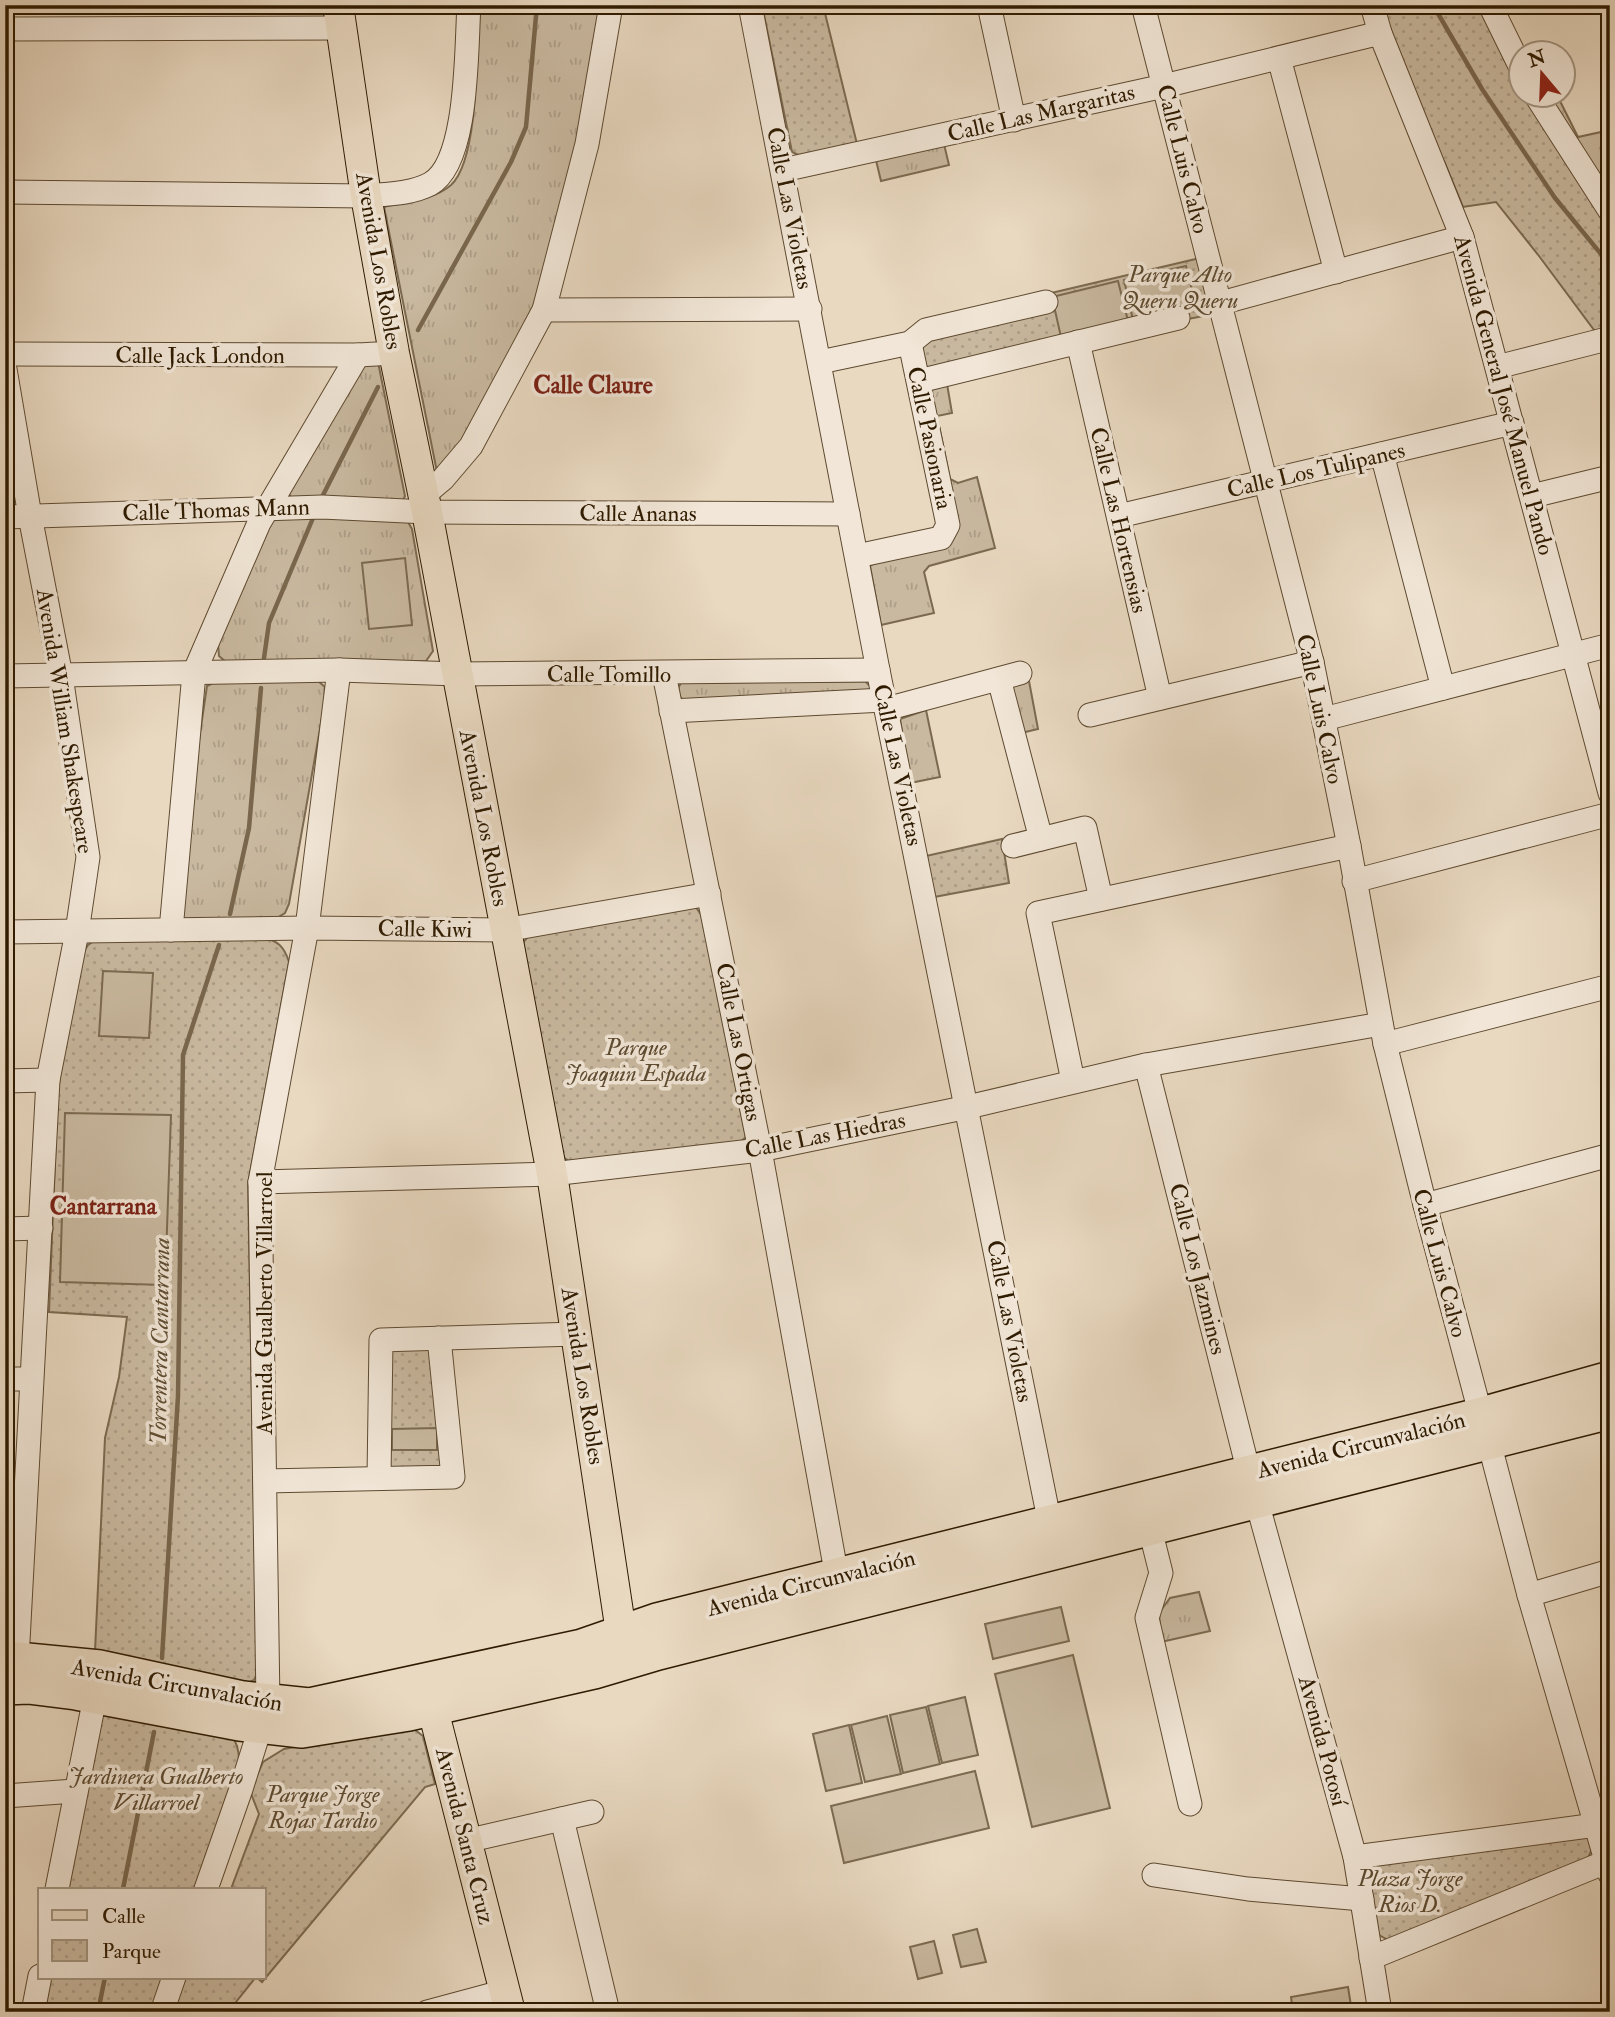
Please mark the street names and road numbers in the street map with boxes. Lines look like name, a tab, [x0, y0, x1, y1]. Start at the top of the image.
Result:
street label: Calle Las Margaritas	[945, 77, 1138, 149]
street label: Calle Luis Calvo	[1150, 81, 1216, 237]
street label: Calle Las Violetas	[760, 124, 820, 292]
street label: Avenida Los Robles	[349, 169, 409, 352]
street label: Avenida General José Manuel Pando	[1447, 231, 1561, 558]
street label: Calle Jack London	[115, 341, 285, 370]
street label: Calle Pasionaria	[901, 364, 959, 513]
street label: Calle Las Hortensias	[1084, 424, 1154, 616]
street label: Calle Los Tulipanes	[1224, 435, 1408, 506]
street label: Calle Thomas Mann	[122, 492, 311, 528]
street label: Calle Ananas	[579, 499, 697, 528]
street label: Avenida William Shakespeare	[29, 586, 100, 856]
street label: Calle Luis Calvo	[1290, 631, 1350, 787]
street label: Calle Tomillo	[547, 660, 671, 689]
street label: Calle Las Violetas	[867, 682, 929, 849]
street label: Avenida Los Robles	[452, 726, 515, 909]
street label: Calle Kiwi	[377, 914, 473, 944]
street label: Calle Las Ortigas	[709, 960, 769, 1124]
street label: Calle Las Hiedras	[742, 1105, 908, 1165]
street label: Avenida Gualberto Villarroel	[250, 1171, 279, 1436]
street label: Calle Los Jazmines	[1163, 1180, 1233, 1358]
street label: Calle Luis Calvo	[1406, 1186, 1474, 1340]
street label: Calle Las Violetas	[980, 1237, 1040, 1405]
street label: Avenida Los Robles	[555, 1284, 611, 1467]
street label: Avenida Circunvalación	[1253, 1405, 1468, 1485]
street label: Avenida Circunvalación	[703, 1543, 918, 1623]
street label: Avenida Circunvalación	[68, 1652, 285, 1718]
street label: Avenida Potosí	[1291, 1672, 1355, 1811]
street label: Avenida Santa Cruz	[429, 1744, 501, 1927]

